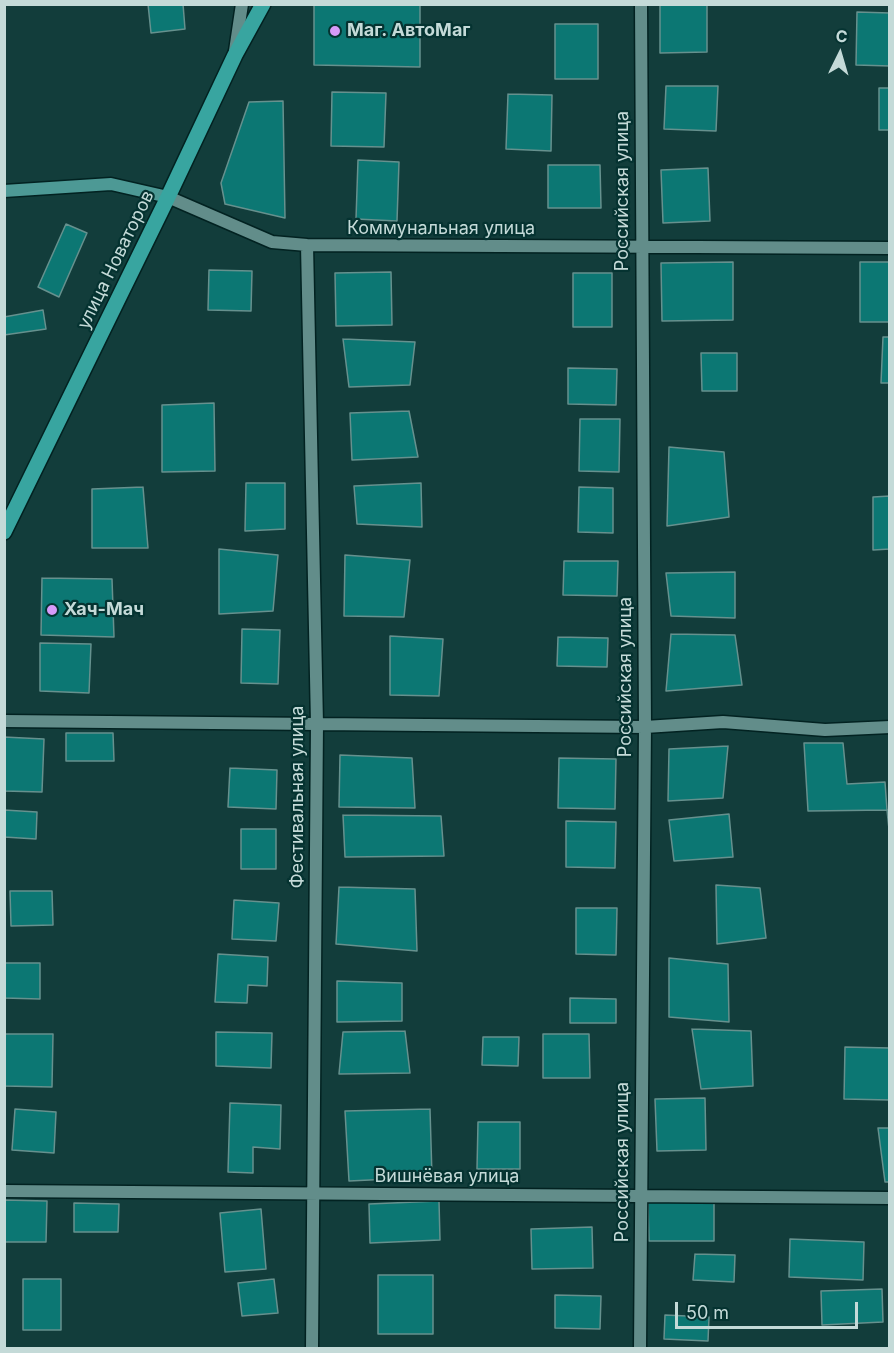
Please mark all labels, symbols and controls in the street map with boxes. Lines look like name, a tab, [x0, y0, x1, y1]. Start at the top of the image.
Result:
place label: Маг. АвтоМаг	[347, 20, 470, 42]
marker: Маг. АвтоМаг	[328, 24, 342, 38]
north arrow	[810, 24, 870, 84]
text: С	[835, 26, 848, 47]
street label: Российская улица	[612, 111, 634, 271]
street label: улица Новаторов	[73, 187, 159, 333]
street label: Коммунальная улица	[347, 218, 535, 240]
street label: Российская улица	[615, 597, 637, 757]
place label: Хач-Мач	[64, 599, 144, 621]
marker: Хач-Мач	[45, 603, 59, 617]
street label: Фестивальная улица	[287, 706, 309, 888]
street label: Российская улица	[612, 1082, 634, 1242]
street label: Вишнёвая улица	[375, 1166, 519, 1188]
scale bar	[678, 1290, 861, 1328]
text: 50 m	[686, 1302, 729, 1323]

